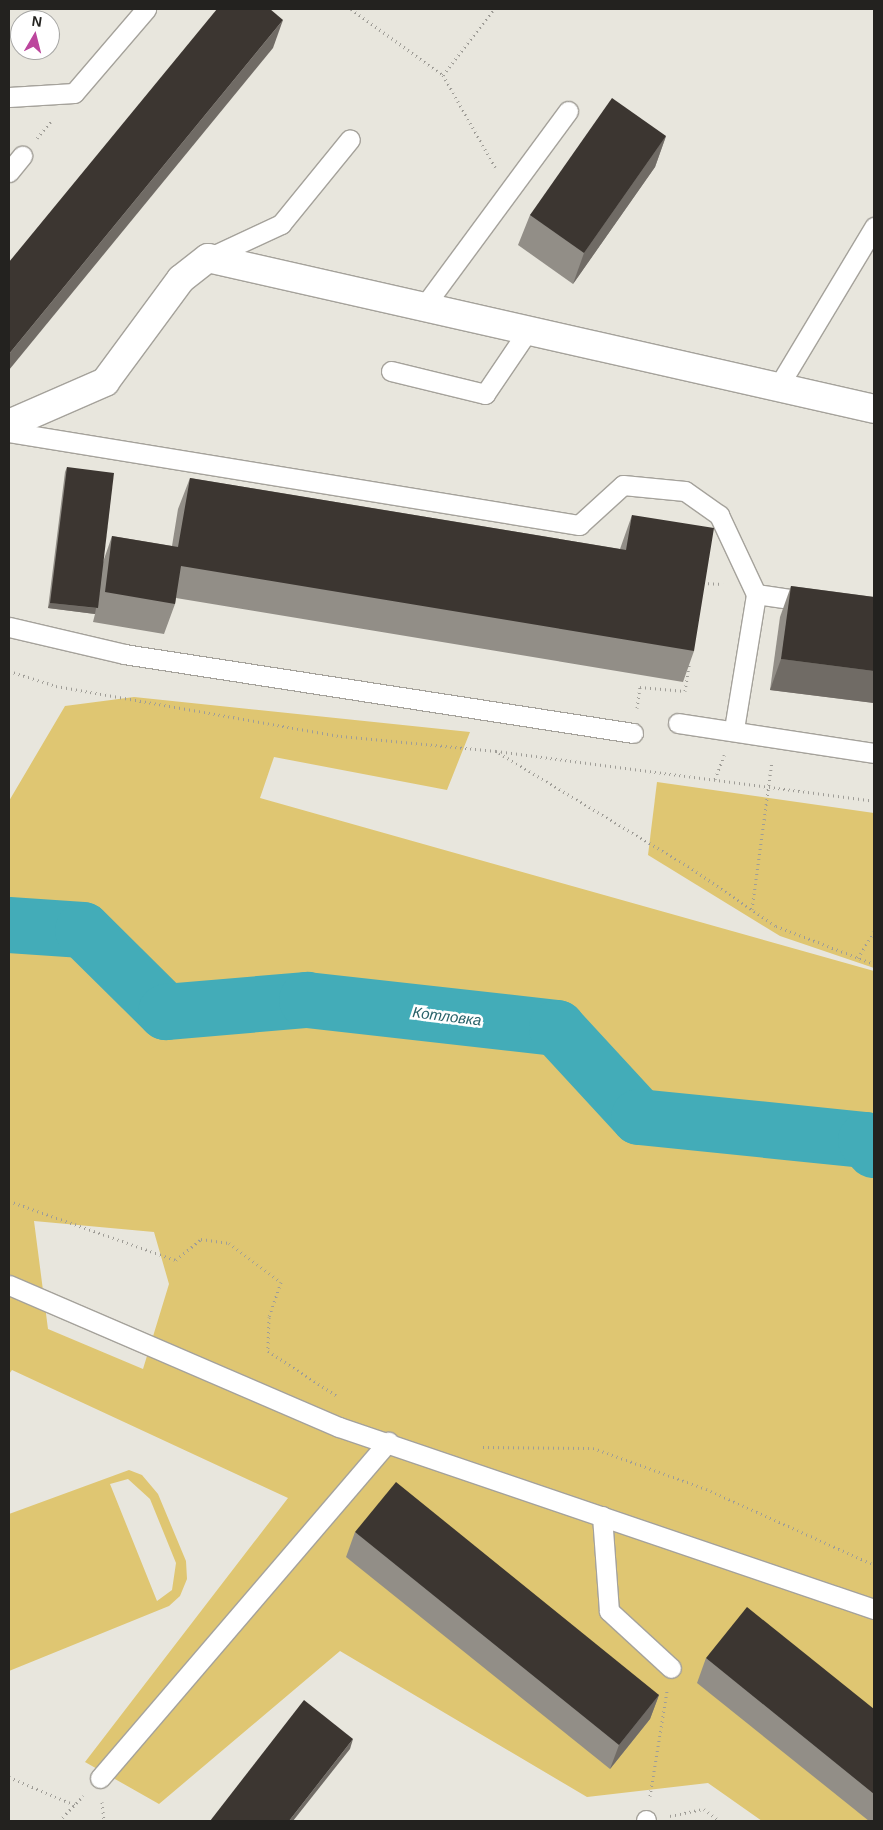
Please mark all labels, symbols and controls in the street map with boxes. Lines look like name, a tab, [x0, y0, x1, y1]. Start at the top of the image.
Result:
north arrow	[10, 10, 60, 60]
text: N	[31, 13, 43, 30]
water label: Котловка	[411, 1003, 483, 1029]

